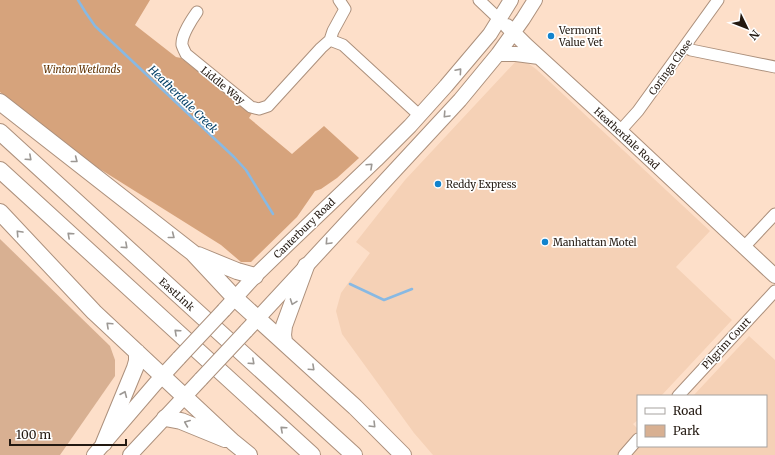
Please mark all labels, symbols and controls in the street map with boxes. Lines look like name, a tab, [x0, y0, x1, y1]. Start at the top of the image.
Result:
north arrow	[727, 8, 767, 48]
place label: Vermont Value Vet	[558, 24, 603, 49]
text: N	[746, 27, 762, 43]
marker: Vermont Value Vet	[546, 31, 556, 41]
street label: Coringa Close	[646, 37, 695, 98]
water label: Heatherdale Creek	[145, 62, 221, 136]
park label: Winton Wetlands	[43, 63, 121, 76]
street label: Liddle Way	[198, 64, 247, 107]
one-way arrow	[455, 68, 462, 76]
street label: Heatherdale Road	[591, 105, 662, 172]
one-way arrow	[443, 110, 451, 118]
one-way arrow	[24, 154, 32, 161]
one-way arrow	[71, 156, 78, 163]
one-way arrow	[365, 163, 373, 170]
place label: Reddy Express	[446, 178, 517, 191]
marker: Reddy Express	[433, 179, 443, 189]
street label: Canterbury Road	[271, 196, 338, 261]
one-way arrow	[16, 230, 24, 238]
one-way arrow	[167, 231, 174, 238]
one-way arrow	[67, 232, 75, 239]
place label: Manhattan Motel	[553, 236, 637, 249]
one-way arrow	[326, 237, 333, 245]
marker: Manhattan Motel	[540, 237, 550, 247]
one-way arrow	[120, 241, 128, 249]
street label: EastLink	[156, 275, 198, 314]
one-way arrow	[289, 299, 298, 306]
street label: Pilgrim Court	[699, 315, 754, 372]
one-way arrow	[106, 323, 113, 330]
one-way arrow	[174, 329, 181, 336]
one-way arrow	[247, 357, 255, 365]
one-way arrow	[307, 363, 315, 371]
one-way arrow	[119, 391, 127, 399]
legend	[637, 395, 767, 447]
text: Road	[673, 403, 702, 418]
one-way arrow	[183, 420, 190, 428]
one-way arrow	[368, 420, 376, 428]
scale bar	[10, 421, 126, 447]
text: Park	[673, 423, 700, 438]
one-way arrow	[280, 426, 288, 433]
text: 100 m	[16, 427, 51, 442]

